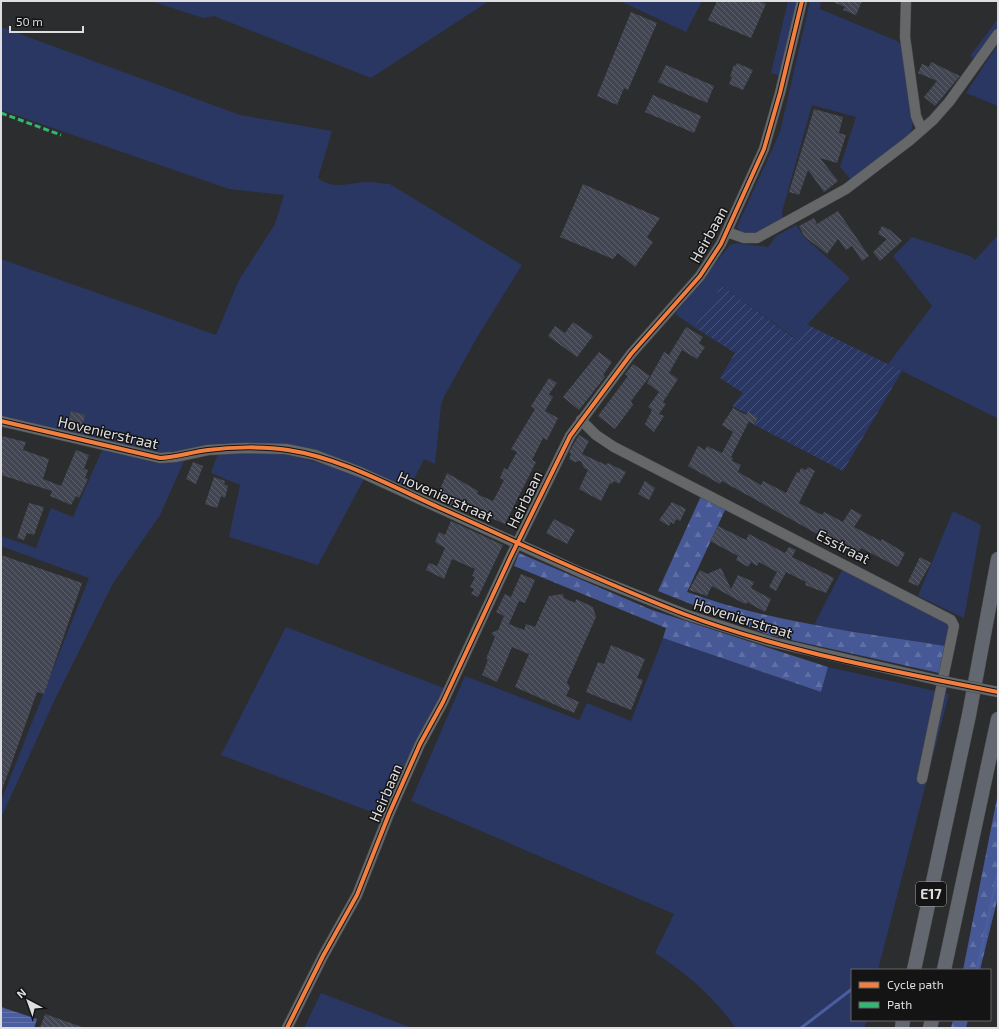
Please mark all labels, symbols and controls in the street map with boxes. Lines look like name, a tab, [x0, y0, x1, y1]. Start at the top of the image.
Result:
scale bar	[10, 8, 83, 34]
text: 50 m	[16, 14, 43, 28]
street label: Heirbaan	[685, 203, 731, 266]
street label: Hovenierstraat	[56, 412, 160, 452]
street label: Hovenierstraat	[395, 467, 496, 525]
street label: Heirbaan	[503, 468, 546, 531]
street label: Esstraat	[814, 525, 873, 567]
street label: Hovenierstraat	[692, 594, 795, 642]
street label: Heirbaan	[365, 761, 405, 824]
road number: E17	[916, 882, 946, 906]
legend	[851, 969, 991, 1021]
text: Cycle path	[887, 977, 944, 991]
north arrow	[8, 981, 48, 1021]
text: N	[14, 986, 28, 1001]
text: Path	[887, 997, 912, 1011]

